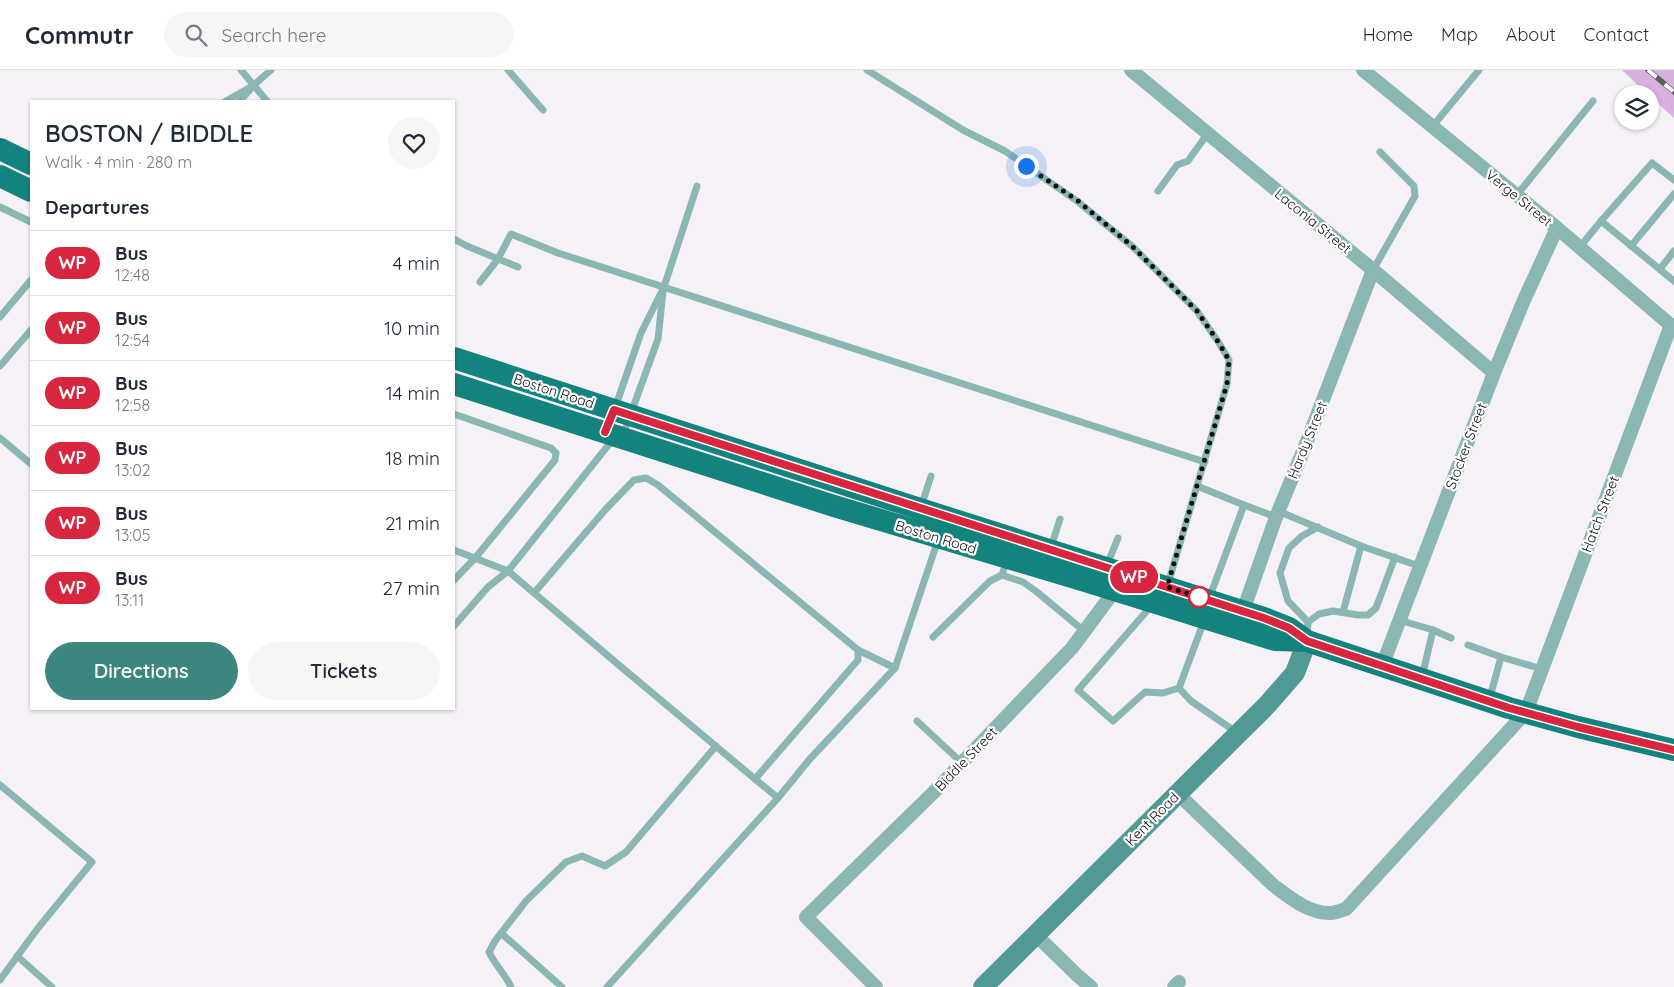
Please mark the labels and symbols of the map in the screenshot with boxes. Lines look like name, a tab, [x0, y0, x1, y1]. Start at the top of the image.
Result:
your location	[1014, 154, 1039, 179]
street label: Verge Street	[1482, 166, 1556, 230]
street label: Laconia Street	[1271, 185, 1355, 258]
street label: Boston Road	[511, 369, 597, 413]
street label: Hardy Street	[1283, 398, 1331, 481]
street label: Stocker Street	[1441, 400, 1491, 492]
street label: Hatch Street	[1577, 473, 1623, 555]
street label: Boston Road	[893, 516, 979, 558]
line badge: WP	[1112, 561, 1156, 593]
unlabelled marker	[1188, 586, 1210, 608]
street label: Biddle Street	[931, 723, 1001, 795]
street label: Kent Road	[1121, 788, 1183, 850]

